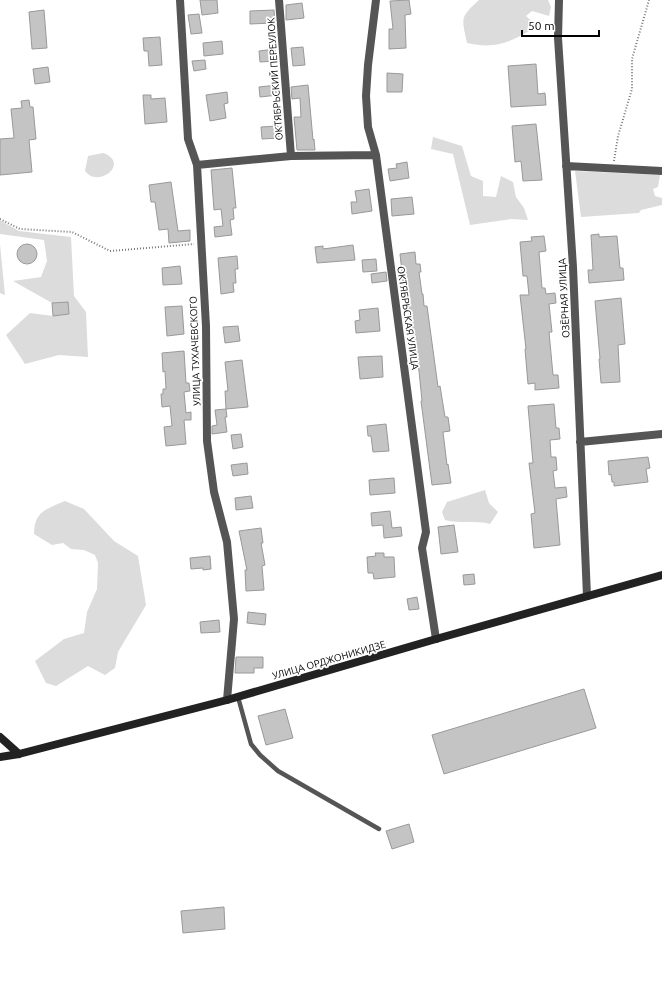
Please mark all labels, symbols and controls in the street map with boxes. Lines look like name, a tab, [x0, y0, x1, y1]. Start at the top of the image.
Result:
scale bar	[522, 12, 599, 38]
street label: ОКТЯБРЬСКИЙ ПЕРЕУЛОК	[265, 17, 285, 141]
text: 50 m	[528, 19, 555, 32]
street label: ОЗЁРНАЯ УЛИЦА	[556, 257, 572, 338]
street label: ОКТЯБРЬСКАЯ УЛИЦА	[395, 265, 421, 371]
street label: УЛИЦА ТУХАЧЕВСКОГО	[188, 296, 202, 406]
street label: УЛИЦА ОРДЖОНИКИДЗЕ	[271, 638, 387, 681]

